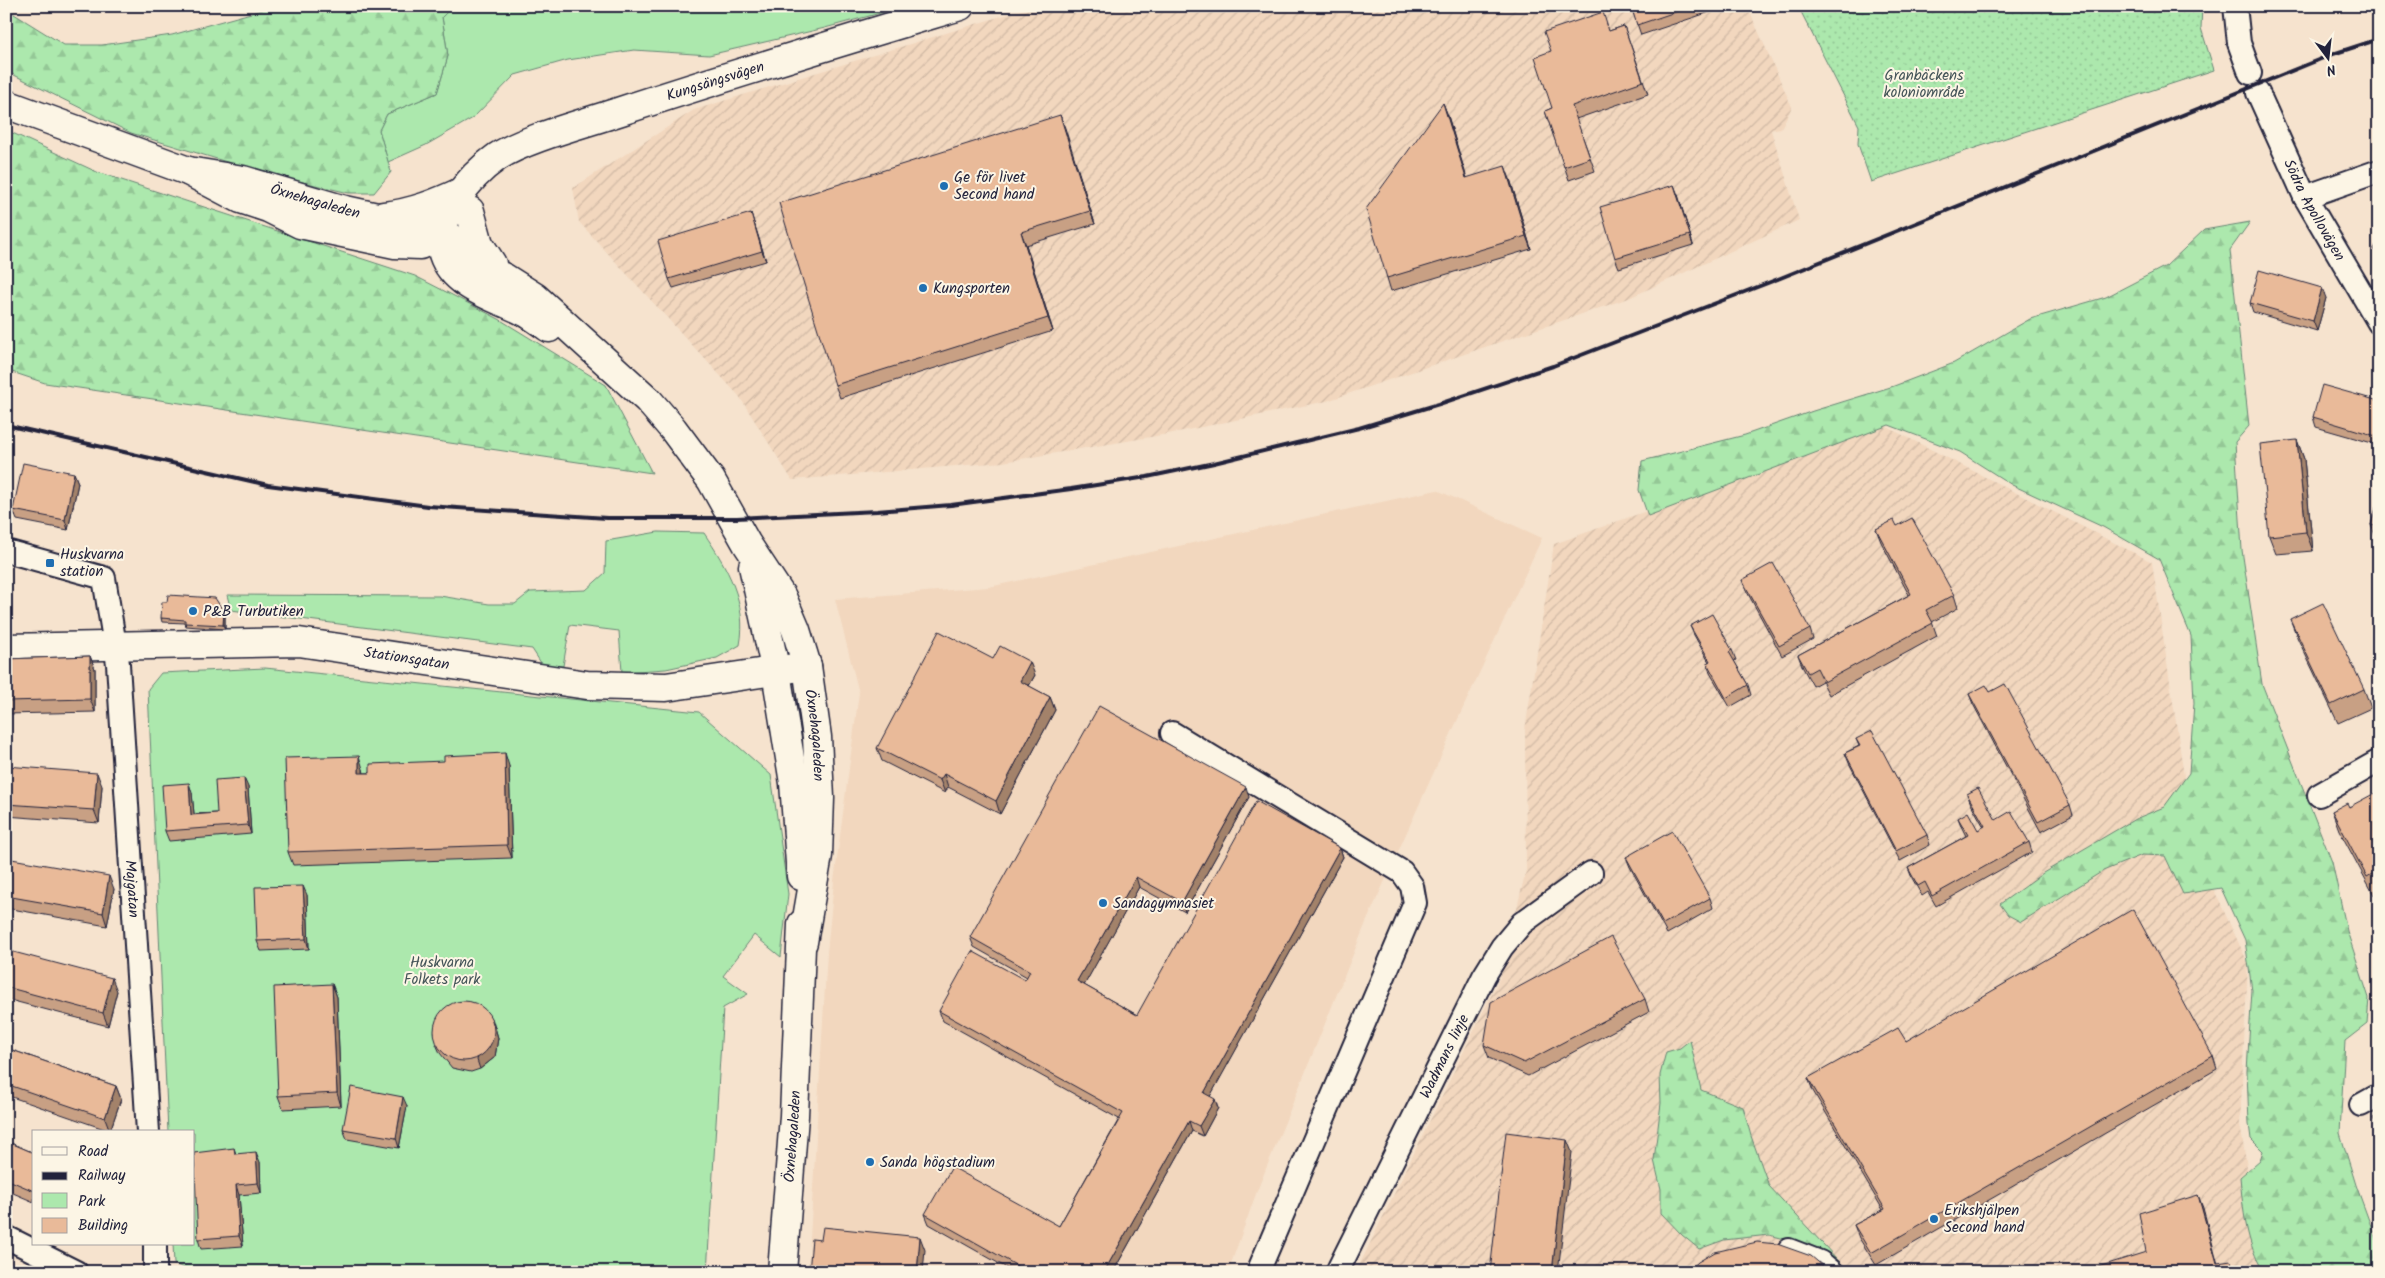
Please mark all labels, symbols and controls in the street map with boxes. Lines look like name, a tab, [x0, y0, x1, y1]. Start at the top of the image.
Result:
north arrow	[2302, 32, 2352, 82]
street label: Kungsängsvägen	[663, 55, 768, 108]
text: N	[2324, 58, 2338, 81]
park label: Granbäckens koloniområde	[1884, 64, 1965, 105]
street label: Södra Apollovägen	[2276, 155, 2351, 266]
place label: Ge för livet Second hand	[954, 166, 1035, 207]
street label: Öxnehagaleden	[267, 178, 362, 226]
marker: Ge för livet Second hand	[938, 180, 950, 192]
place label: Kungsporten	[933, 277, 1010, 301]
marker: Kungsporten	[917, 282, 929, 294]
place label: Huskvarna station	[60, 543, 124, 584]
marker: Huskvarna station	[44, 557, 56, 569]
place label: P&B Turbutiken	[203, 600, 304, 624]
marker: P&B Turbutiken	[187, 605, 199, 617]
street label: Stationsgatan	[362, 641, 451, 677]
street label: Öxnehagaleden	[797, 688, 830, 782]
street label: Majgatan	[118, 859, 145, 918]
place label: Sandagymnasiet	[1113, 892, 1214, 916]
marker: Sandagymnasiet	[1097, 897, 1109, 909]
park label: Huskvarna Folkets park	[404, 951, 481, 992]
street label: Wadmans linje	[1414, 1010, 1476, 1103]
street label: Öxnehagaleden	[778, 1090, 808, 1183]
legend	[32, 1130, 195, 1246]
text: Road	[78, 1140, 109, 1164]
place label: Sanda högstadium	[880, 1151, 995, 1175]
marker: Sanda högstadium	[864, 1156, 876, 1168]
text: Railway	[78, 1164, 126, 1188]
text: Park	[78, 1190, 106, 1214]
place label: Erikshjälpen Second hand	[1944, 1199, 2025, 1240]
marker: Erikshjälpen Second hand	[1928, 1213, 1940, 1225]
text: Building	[78, 1214, 128, 1238]

